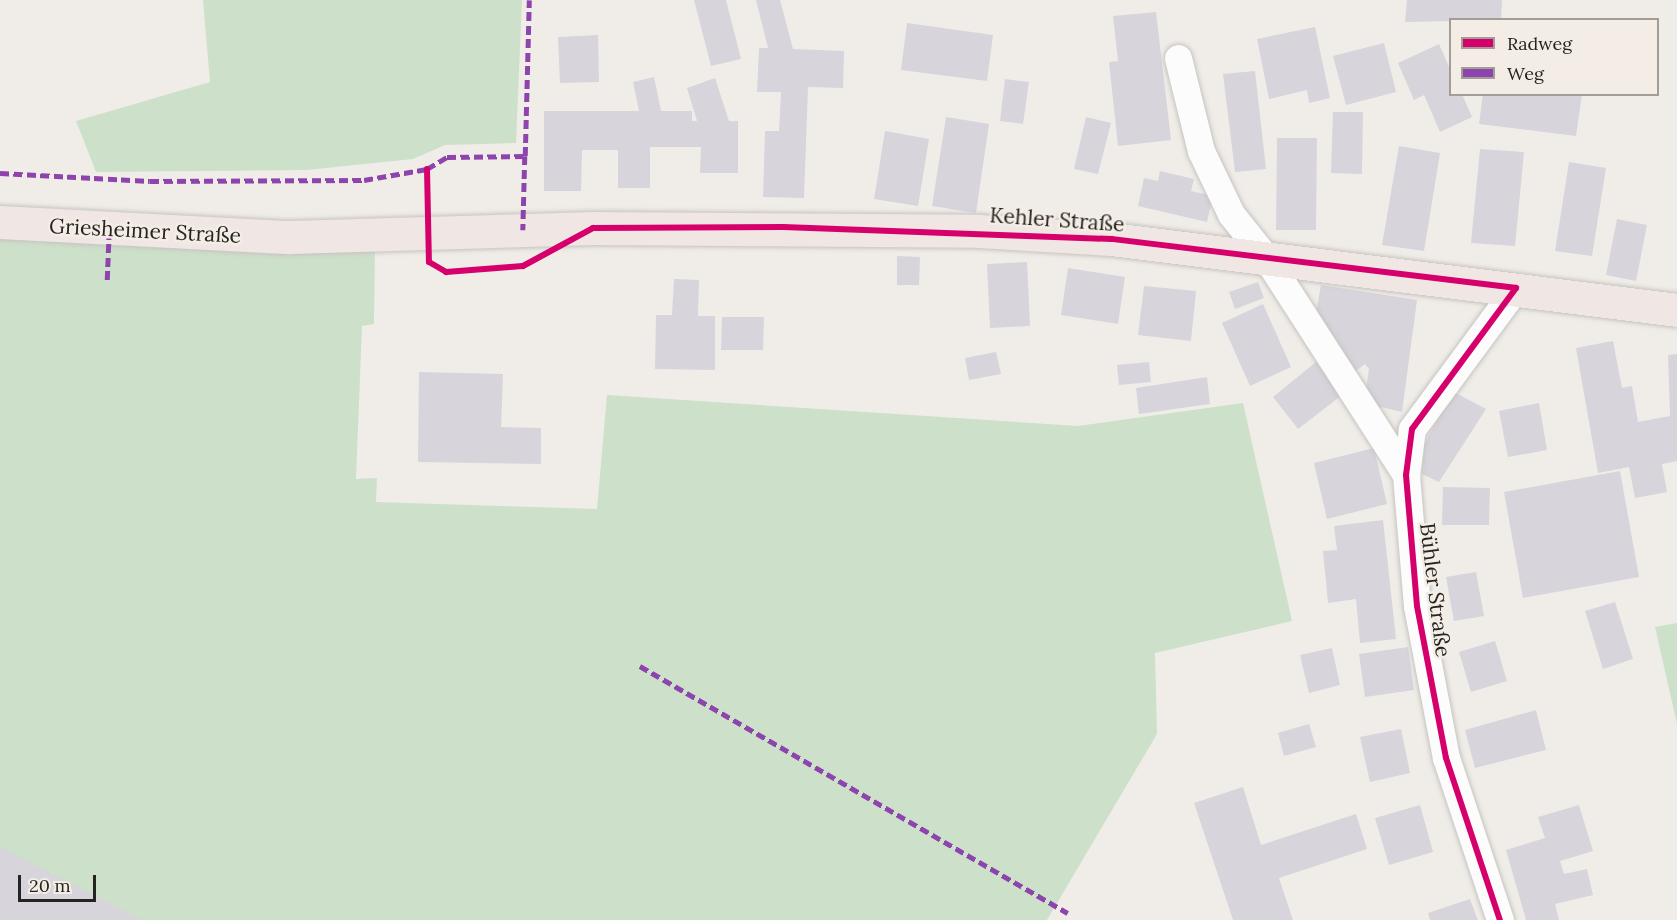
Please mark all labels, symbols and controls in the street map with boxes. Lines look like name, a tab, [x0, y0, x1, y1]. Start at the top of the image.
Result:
legend	[1449, 18, 1659, 96]
text: Radweg	[1507, 32, 1572, 55]
text: Weg	[1507, 62, 1544, 85]
street label: Kehler Straße	[989, 203, 1125, 237]
street label: Griesheimer Straße	[48, 213, 242, 249]
street label: Bühler Straße	[1414, 521, 1456, 659]
scale bar	[21, 863, 99, 901]
text: 20 m	[29, 874, 71, 897]

